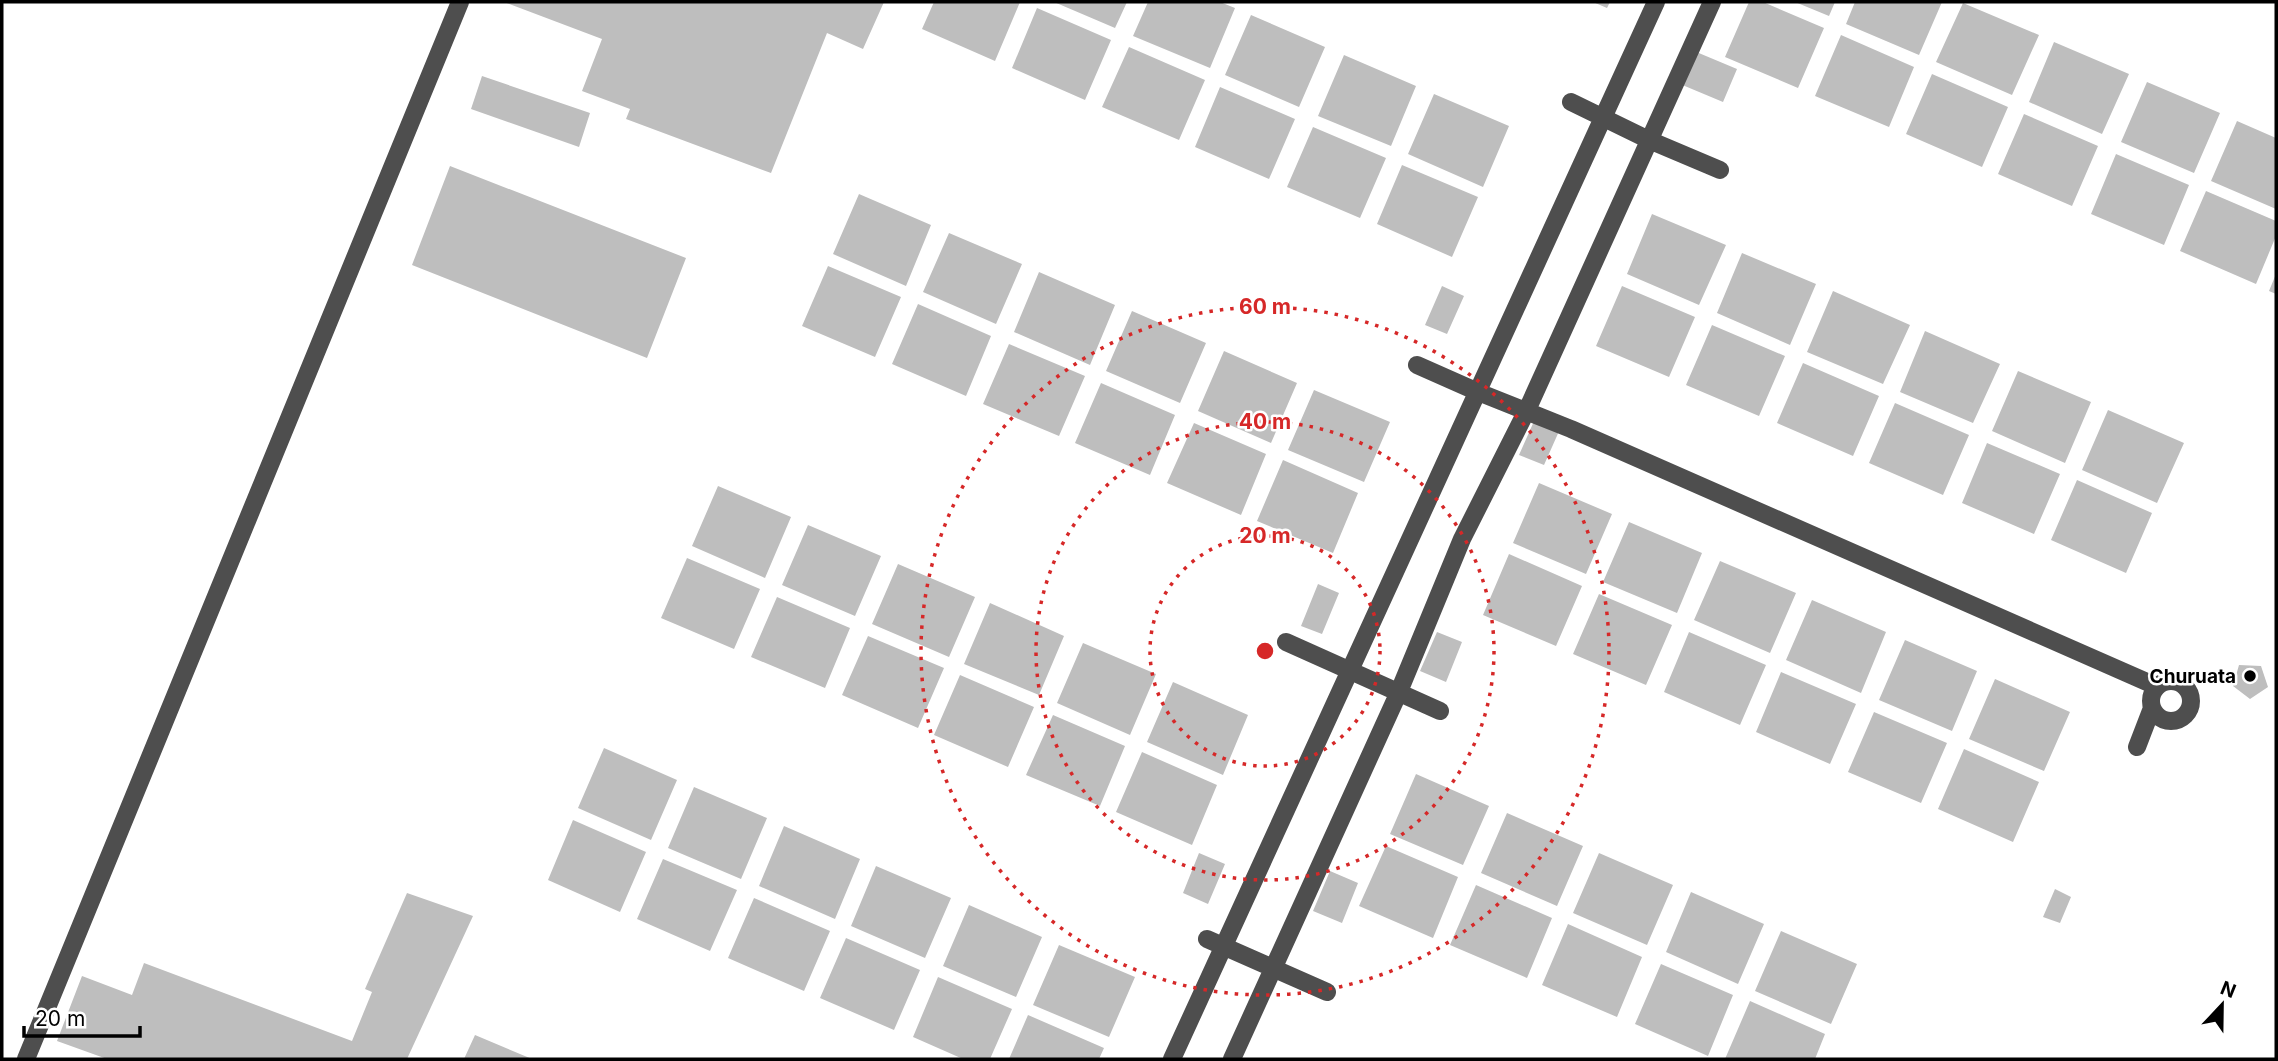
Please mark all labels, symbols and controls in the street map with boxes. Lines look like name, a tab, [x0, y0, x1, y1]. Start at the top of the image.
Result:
text: 60 m	[1239, 294, 1291, 319]
text: 40 m	[1239, 409, 1291, 434]
text: 20 m	[1239, 523, 1291, 548]
centre of rings	[1253, 639, 1277, 663]
place label: Churuata	[2150, 665, 2236, 688]
marker: Churuata	[2242, 668, 2258, 684]
north arrow	[2187, 970, 2257, 1040]
text: N	[2217, 976, 2239, 1003]
scale bar	[24, 995, 140, 1038]
text: 20 m	[35, 1006, 85, 1031]

